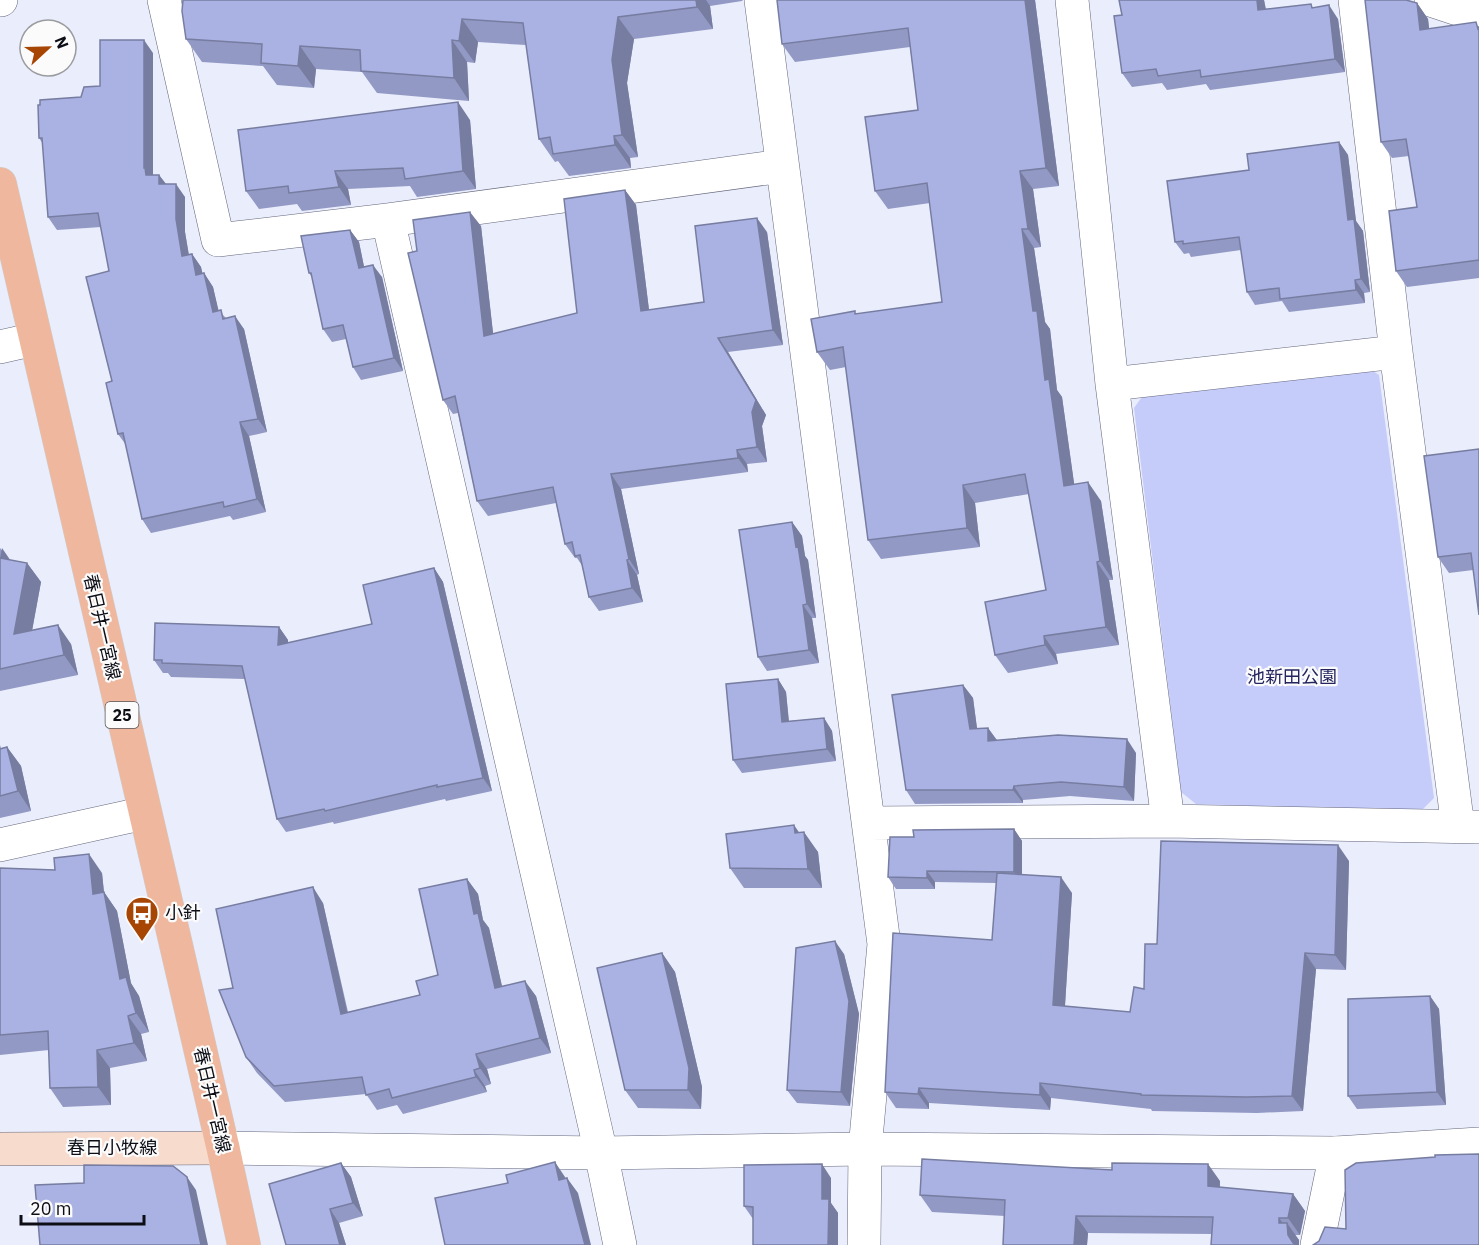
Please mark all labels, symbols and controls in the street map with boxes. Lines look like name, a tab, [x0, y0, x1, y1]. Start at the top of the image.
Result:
north arrow	[18, 18, 78, 78]
text: N	[50, 33, 73, 52]
street label: 春日井一宮線	[79, 572, 126, 682]
park label: 池新田公園	[1247, 665, 1337, 688]
road number: 25	[106, 702, 138, 728]
bus stop icon: 小針	[124, 895, 160, 942]
place label: 小針	[165, 901, 201, 924]
street label: 春日井一宮線	[189, 1045, 236, 1155]
street label: 春日小牧線	[67, 1136, 157, 1159]
scale bar	[21, 1188, 144, 1226]
text: 20 m	[30, 1197, 72, 1220]

